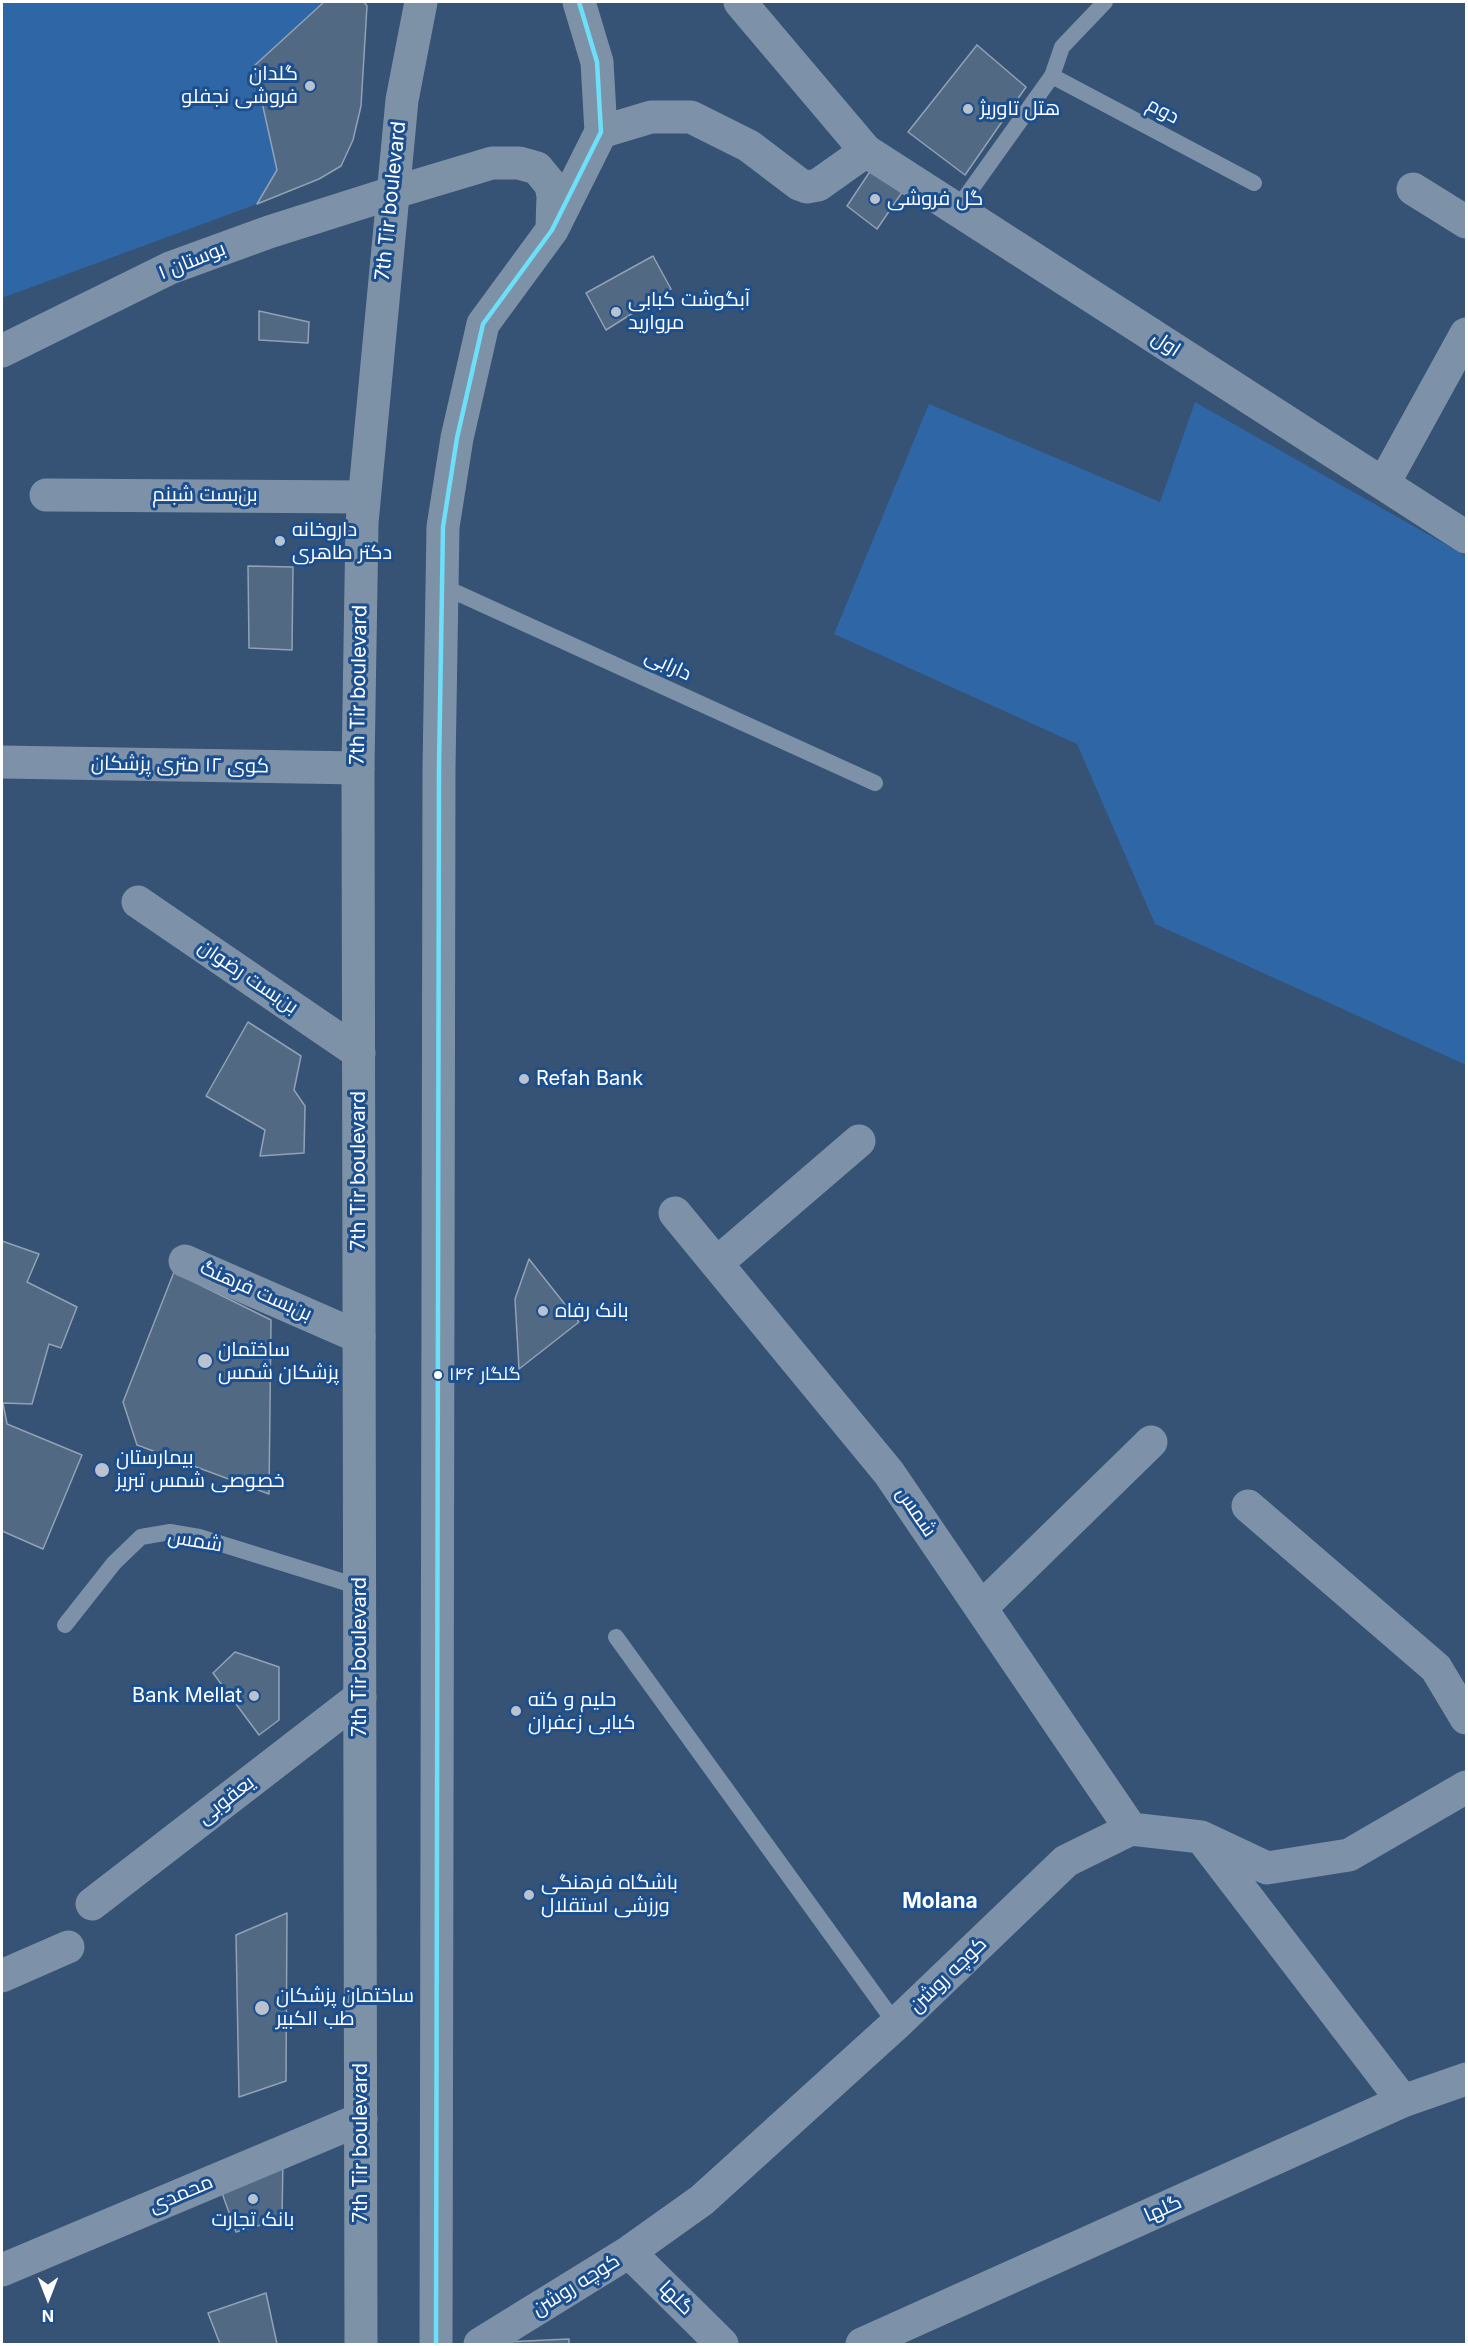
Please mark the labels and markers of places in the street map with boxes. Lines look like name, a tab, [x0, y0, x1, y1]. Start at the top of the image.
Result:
place label: گلدان فروشی نجفلو	[181, 62, 298, 109]
marker: گلدان فروشی نجفلو	[303, 79, 317, 93]
place label: هتل تاوریژ	[980, 97, 1060, 121]
marker: هتل تاوریژ	[961, 102, 975, 116]
place label: گل فروشی	[887, 187, 983, 211]
marker: گل فروشی	[868, 192, 882, 206]
place label: آبگوشت کبابی مروارید	[628, 288, 750, 335]
marker: آبگوشت کبابی مروارید	[609, 305, 623, 319]
place label: داروخانه دکتر طاهری	[292, 518, 392, 565]
marker: داروخانه دکتر طاهری	[273, 534, 287, 548]
place label: Refah Bank	[536, 1067, 643, 1091]
marker: Refah Bank	[517, 1072, 531, 1086]
place label: بانک رفاه	[555, 1299, 629, 1323]
marker: بانک رفاه	[536, 1304, 550, 1318]
place label: ساختمان پزشکان شمس	[218, 1338, 339, 1385]
marker: ساختمان پزشکان شمس	[196, 1352, 214, 1370]
place label: گلگار ۱۴۶	[449, 1364, 521, 1386]
marker: گلگار ۱۴۶	[432, 1369, 444, 1381]
place label: بیمارستان خصوصی شمس تبریز	[116, 1446, 285, 1493]
marker: بیمارستان خصوصی شمس تبریز	[93, 1461, 111, 1479]
place label: Bank Mellat	[132, 1684, 242, 1708]
place label: حلیم و کته کبابی زعفران	[528, 1688, 636, 1735]
marker: Bank Mellat	[247, 1689, 261, 1703]
marker: حلیم و کته کبابی زعفران	[509, 1704, 523, 1718]
place label: باشگاه فرهنگی ورزشی استقلال	[541, 1871, 678, 1918]
marker: باشگاه فرهنگی ورزشی استقلال	[522, 1888, 536, 1902]
place label: ساختمان پزشکان طب الکبیر	[276, 1984, 414, 2031]
marker: ساختمان پزشکان طب الکبیر	[253, 1999, 271, 2017]
marker: بانک تجارت	[246, 2192, 260, 2206]
place label: بانک تجارت	[212, 2208, 294, 2232]

